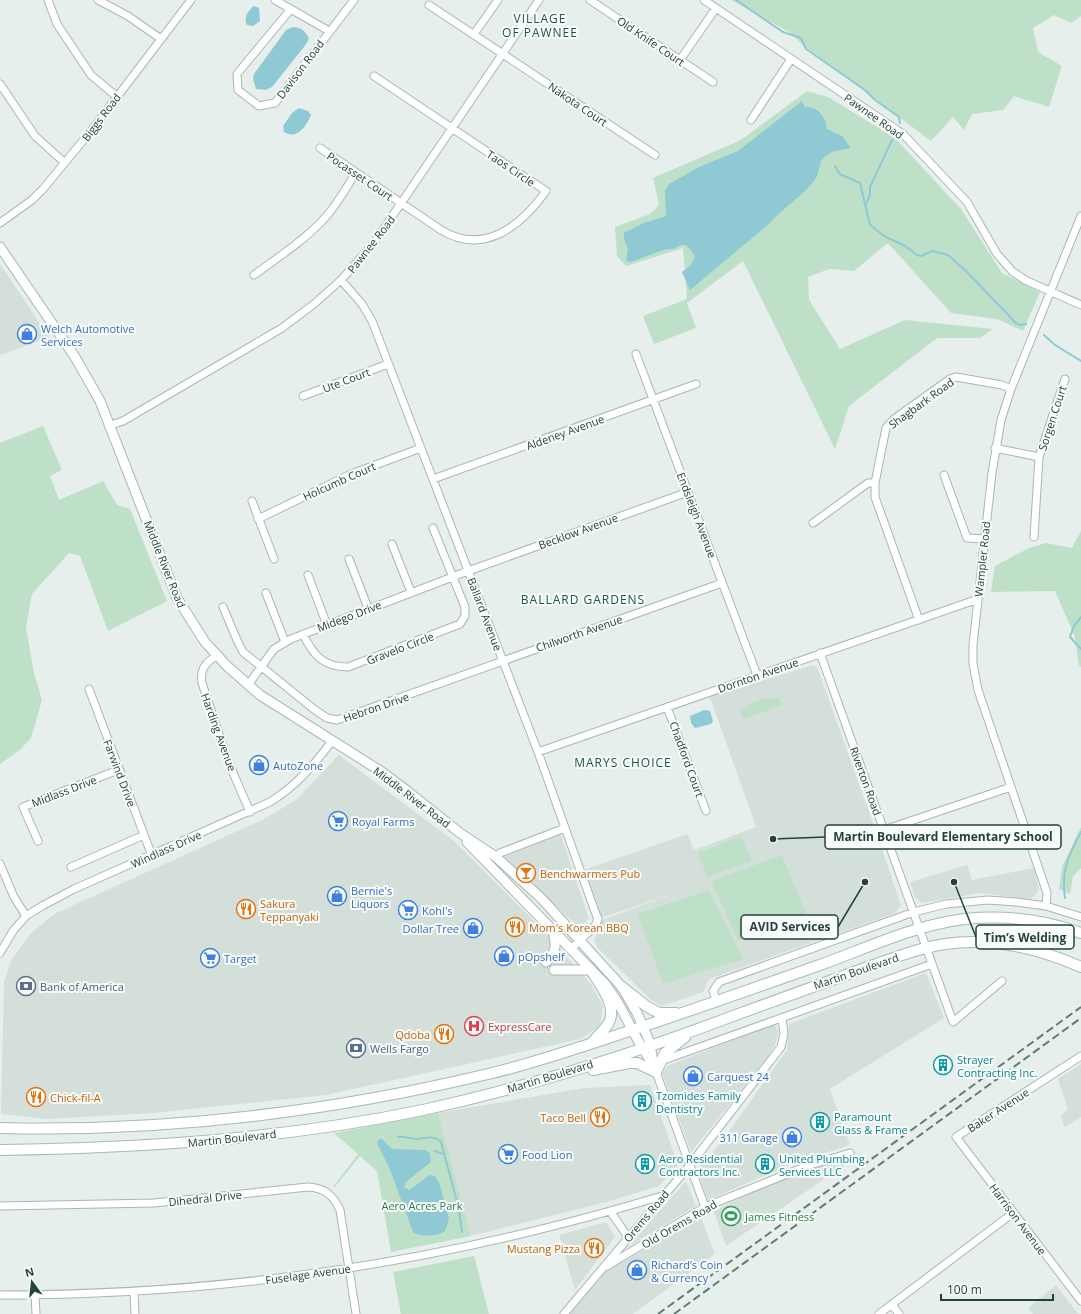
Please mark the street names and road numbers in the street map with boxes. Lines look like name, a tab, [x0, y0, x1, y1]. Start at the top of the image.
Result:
street label: Old Knife Court	[614, 13, 688, 69]
street label: Davison Road	[273, 37, 327, 101]
street label: Nakota Court	[545, 79, 611, 129]
street label: Biggs Road	[78, 90, 124, 144]
street label: Pawnee Road	[841, 90, 907, 142]
street label: Taos Circle	[484, 146, 538, 190]
street label: Pocasset Court	[324, 148, 396, 204]
street label: Pawnee Road	[344, 212, 398, 276]
street label: Ute Court	[320, 364, 372, 396]
street label: Shagbark Road	[885, 374, 957, 432]
street label: Sorgen Court	[1034, 383, 1070, 452]
street label: Aldeney Avenue	[524, 411, 606, 453]
street label: Holcumb Court	[300, 458, 378, 504]
street label: Endsleigh Avenue	[674, 470, 720, 560]
street label: Becklow Avenue	[536, 510, 620, 552]
street label: Middle River Road	[141, 518, 189, 610]
street label: Wampler Road	[971, 521, 993, 597]
street label: Ballard Avenue	[464, 575, 506, 653]
street label: Midego Drive	[315, 597, 383, 635]
street label: Chilworth Avenue	[534, 611, 624, 655]
street label: Gravelo Circle	[364, 628, 436, 668]
street label: Dornton Avenue	[716, 654, 800, 696]
street label: Hebron Drive	[341, 689, 411, 725]
street label: Harding Avenue	[198, 691, 240, 773]
street label: Chadford Court	[666, 719, 708, 799]
street label: Farwind Drive	[100, 737, 140, 809]
street label: Riverton Road	[847, 745, 885, 817]
street label: Middle River Road	[370, 763, 454, 831]
street label: Midlass Drive	[29, 772, 99, 810]
street label: Windlass Drive	[128, 827, 204, 871]
street label: Martin Boulevard	[811, 949, 901, 993]
street label: Martin Boulevard	[505, 1056, 595, 1096]
street label: Baker Avenue	[964, 1084, 1032, 1136]
street label: Martin Boulevard	[187, 1126, 277, 1150]
street label: Harrison Avenue	[986, 1180, 1050, 1258]
street label: Dihedral Drive	[168, 1187, 242, 1209]
street label: Orems Road	[620, 1187, 672, 1245]
street label: Old Orems Road	[639, 1196, 719, 1252]
street label: Fuselage Avenue	[264, 1261, 352, 1287]

